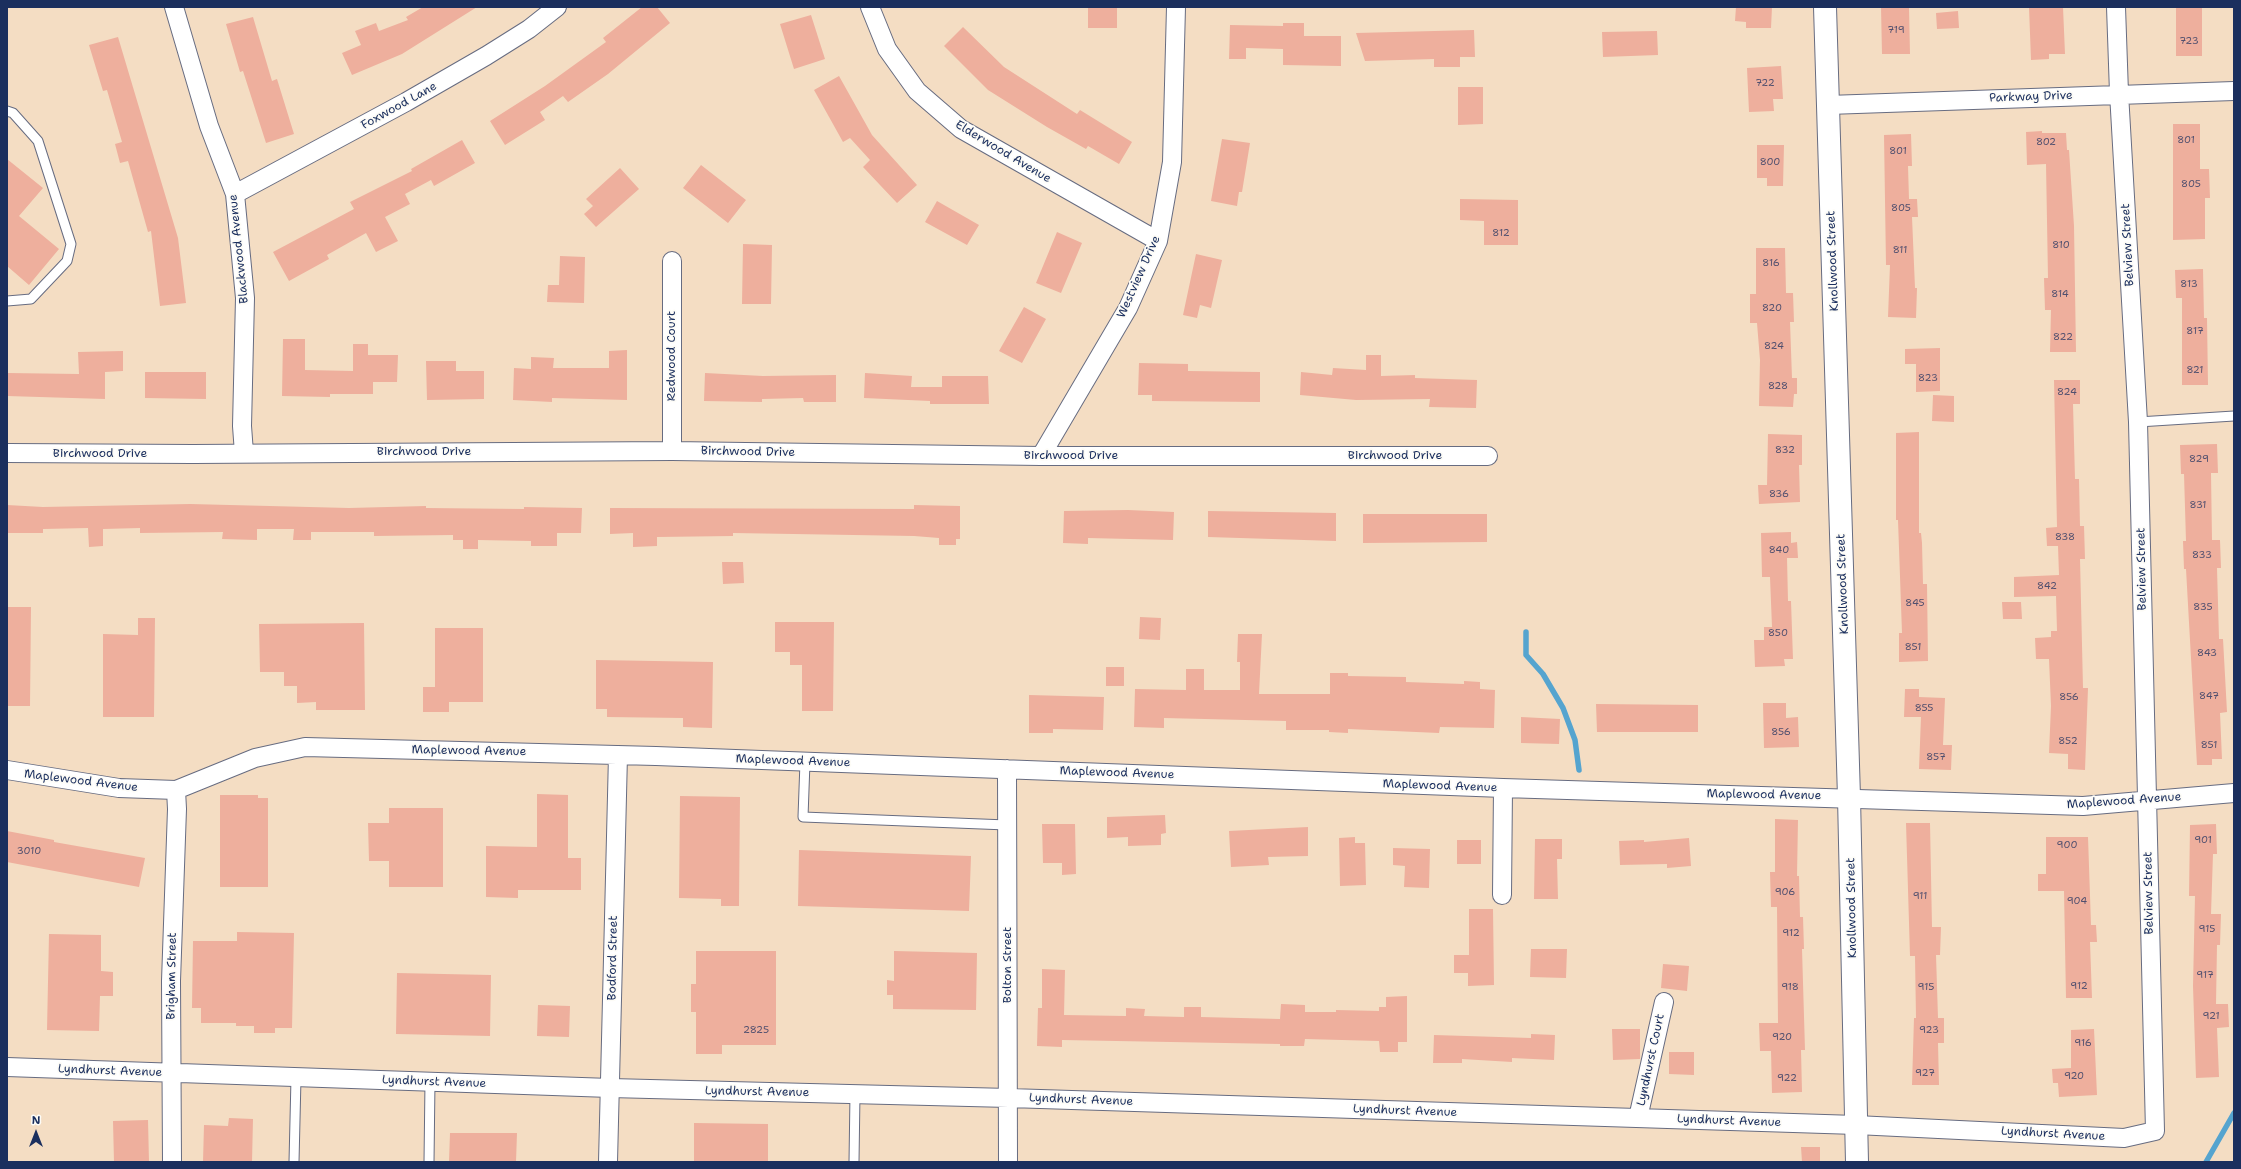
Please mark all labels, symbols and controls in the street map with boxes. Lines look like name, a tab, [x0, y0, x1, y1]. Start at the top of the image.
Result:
house number: 719	[1887, 24, 1905, 36]
house number: 723	[2179, 35, 2199, 47]
house number: 722	[1755, 77, 1775, 89]
street label: Foxwood Lane	[359, 79, 439, 133]
street label: Parkway Drive	[1989, 88, 2073, 106]
street label: Elderwood Avenue	[952, 118, 1054, 186]
house number: 801	[2177, 134, 2195, 146]
house number: 802	[2036, 136, 2056, 148]
house number: 801	[1889, 145, 1907, 157]
house number: 800	[1760, 156, 1780, 168]
house number: 805	[2181, 178, 2201, 190]
street label: Blackwood Avenue	[226, 194, 252, 304]
house number: 805	[1891, 202, 1911, 214]
street label: Belview Street	[2119, 203, 2137, 287]
street label: Knollwood Street	[1824, 210, 1842, 312]
house number: 812	[1492, 227, 1510, 239]
street label: Westview Drive	[1114, 234, 1164, 320]
house number: 810	[2052, 239, 2070, 251]
house number: 811	[1893, 244, 1907, 256]
house number: 816	[1762, 257, 1780, 269]
house number: 813	[2180, 278, 2198, 290]
house number: 814	[2051, 288, 2069, 300]
house number: 820	[1762, 302, 1782, 314]
street label: Redwood Court	[665, 311, 679, 401]
house number: 817	[2186, 325, 2204, 337]
house number: 822	[2053, 331, 2073, 343]
house number: 824	[1764, 340, 1784, 352]
house number: 821	[2186, 364, 2204, 376]
house number: 823	[1918, 372, 1938, 384]
house number: 828	[1768, 380, 1788, 392]
house number: 824	[2057, 386, 2077, 398]
street label: Birchwood Drive	[701, 444, 795, 460]
house number: 832	[1775, 444, 1795, 456]
street label: Birchwood Drive	[377, 445, 471, 459]
street label: Birchwood Drive	[53, 447, 147, 461]
street label: Birchwood Drive	[1024, 449, 1118, 463]
street label: Birchwood Drive	[1348, 449, 1442, 463]
house number: 829	[2189, 453, 2209, 465]
house number: 836	[1769, 488, 1789, 500]
house number: 831	[2189, 499, 2207, 511]
street label: Belview Street	[2134, 527, 2150, 611]
house number: 838	[2055, 531, 2075, 543]
street label: Knollwood Street	[1834, 533, 1852, 635]
house number: 840	[1769, 544, 1789, 556]
house number: 833	[2192, 549, 2212, 561]
house number: 842	[2037, 580, 2057, 592]
house number: 845	[1905, 597, 1925, 609]
house number: 835	[2193, 601, 2213, 613]
house number: 850	[1768, 627, 1788, 639]
house number: 851	[1905, 641, 1921, 653]
house number: 843	[2197, 647, 2217, 659]
house number: 847	[2199, 690, 2219, 702]
house number: 856	[2059, 691, 2079, 703]
house number: 855	[1915, 702, 1933, 714]
house number: 856	[1771, 726, 1791, 738]
house number: 852	[2058, 735, 2078, 747]
house number: 851	[2201, 739, 2217, 751]
street label: Maplewood Avenue	[412, 743, 526, 759]
house number: 857	[1926, 751, 1946, 763]
street label: Maplewood Avenue	[735, 752, 851, 770]
street label: Maplewood Avenue	[1059, 764, 1175, 782]
street label: Maplewood Avenue	[23, 767, 139, 795]
street label: Maplewood Avenue	[1382, 777, 1498, 795]
street label: Maplewood Avenue	[1707, 787, 1821, 803]
street label: Maplewood Avenue	[2066, 790, 2182, 812]
house number: 901	[2194, 834, 2212, 846]
house number: 900	[2057, 839, 2077, 851]
house number: 3010	[17, 845, 41, 857]
street label: Belview Street	[2141, 851, 2157, 935]
street label: Knollwood Street	[1844, 857, 1860, 959]
house number: 906	[1775, 886, 1795, 898]
house number: 911	[1913, 890, 1927, 902]
house number: 904	[2067, 895, 2087, 907]
street label: Bodford Street	[605, 915, 621, 1001]
house number: 915	[2199, 923, 2215, 935]
street label: Bolton Street	[1001, 927, 1015, 1003]
house number: 912	[1782, 927, 1800, 939]
street label: Brigham Street	[164, 932, 180, 1020]
house number: 917	[2196, 969, 2214, 981]
house number: 912	[2070, 980, 2088, 992]
house number: 918	[1781, 981, 1799, 993]
house number: 915	[1918, 981, 1934, 993]
house number: 921	[2202, 1010, 2220, 1022]
street label: Lyndhurst Court	[1634, 1013, 1668, 1107]
house number: 2825	[743, 1024, 769, 1036]
house number: 923	[1919, 1024, 1939, 1036]
house number: 920	[1772, 1031, 1792, 1043]
house number: 916	[2074, 1037, 2092, 1049]
street label: Lyndhurst Avenue	[58, 1062, 162, 1080]
house number: 927	[1915, 1067, 1935, 1079]
house number: 920	[2064, 1070, 2084, 1082]
house number: 922	[1777, 1072, 1797, 1084]
street label: Lyndhurst Avenue	[382, 1073, 486, 1091]
street label: Lyndhurst Avenue	[705, 1084, 809, 1100]
street label: Lyndhurst Avenue	[1029, 1091, 1133, 1109]
street label: Lyndhurst Avenue	[1353, 1102, 1457, 1120]
street label: Lyndhurst Avenue	[1677, 1112, 1781, 1130]
north arrow	[16, 1113, 56, 1153]
text: N	[32, 1113, 40, 1128]
street label: Lyndhurst Avenue	[2000, 1124, 2106, 1144]

